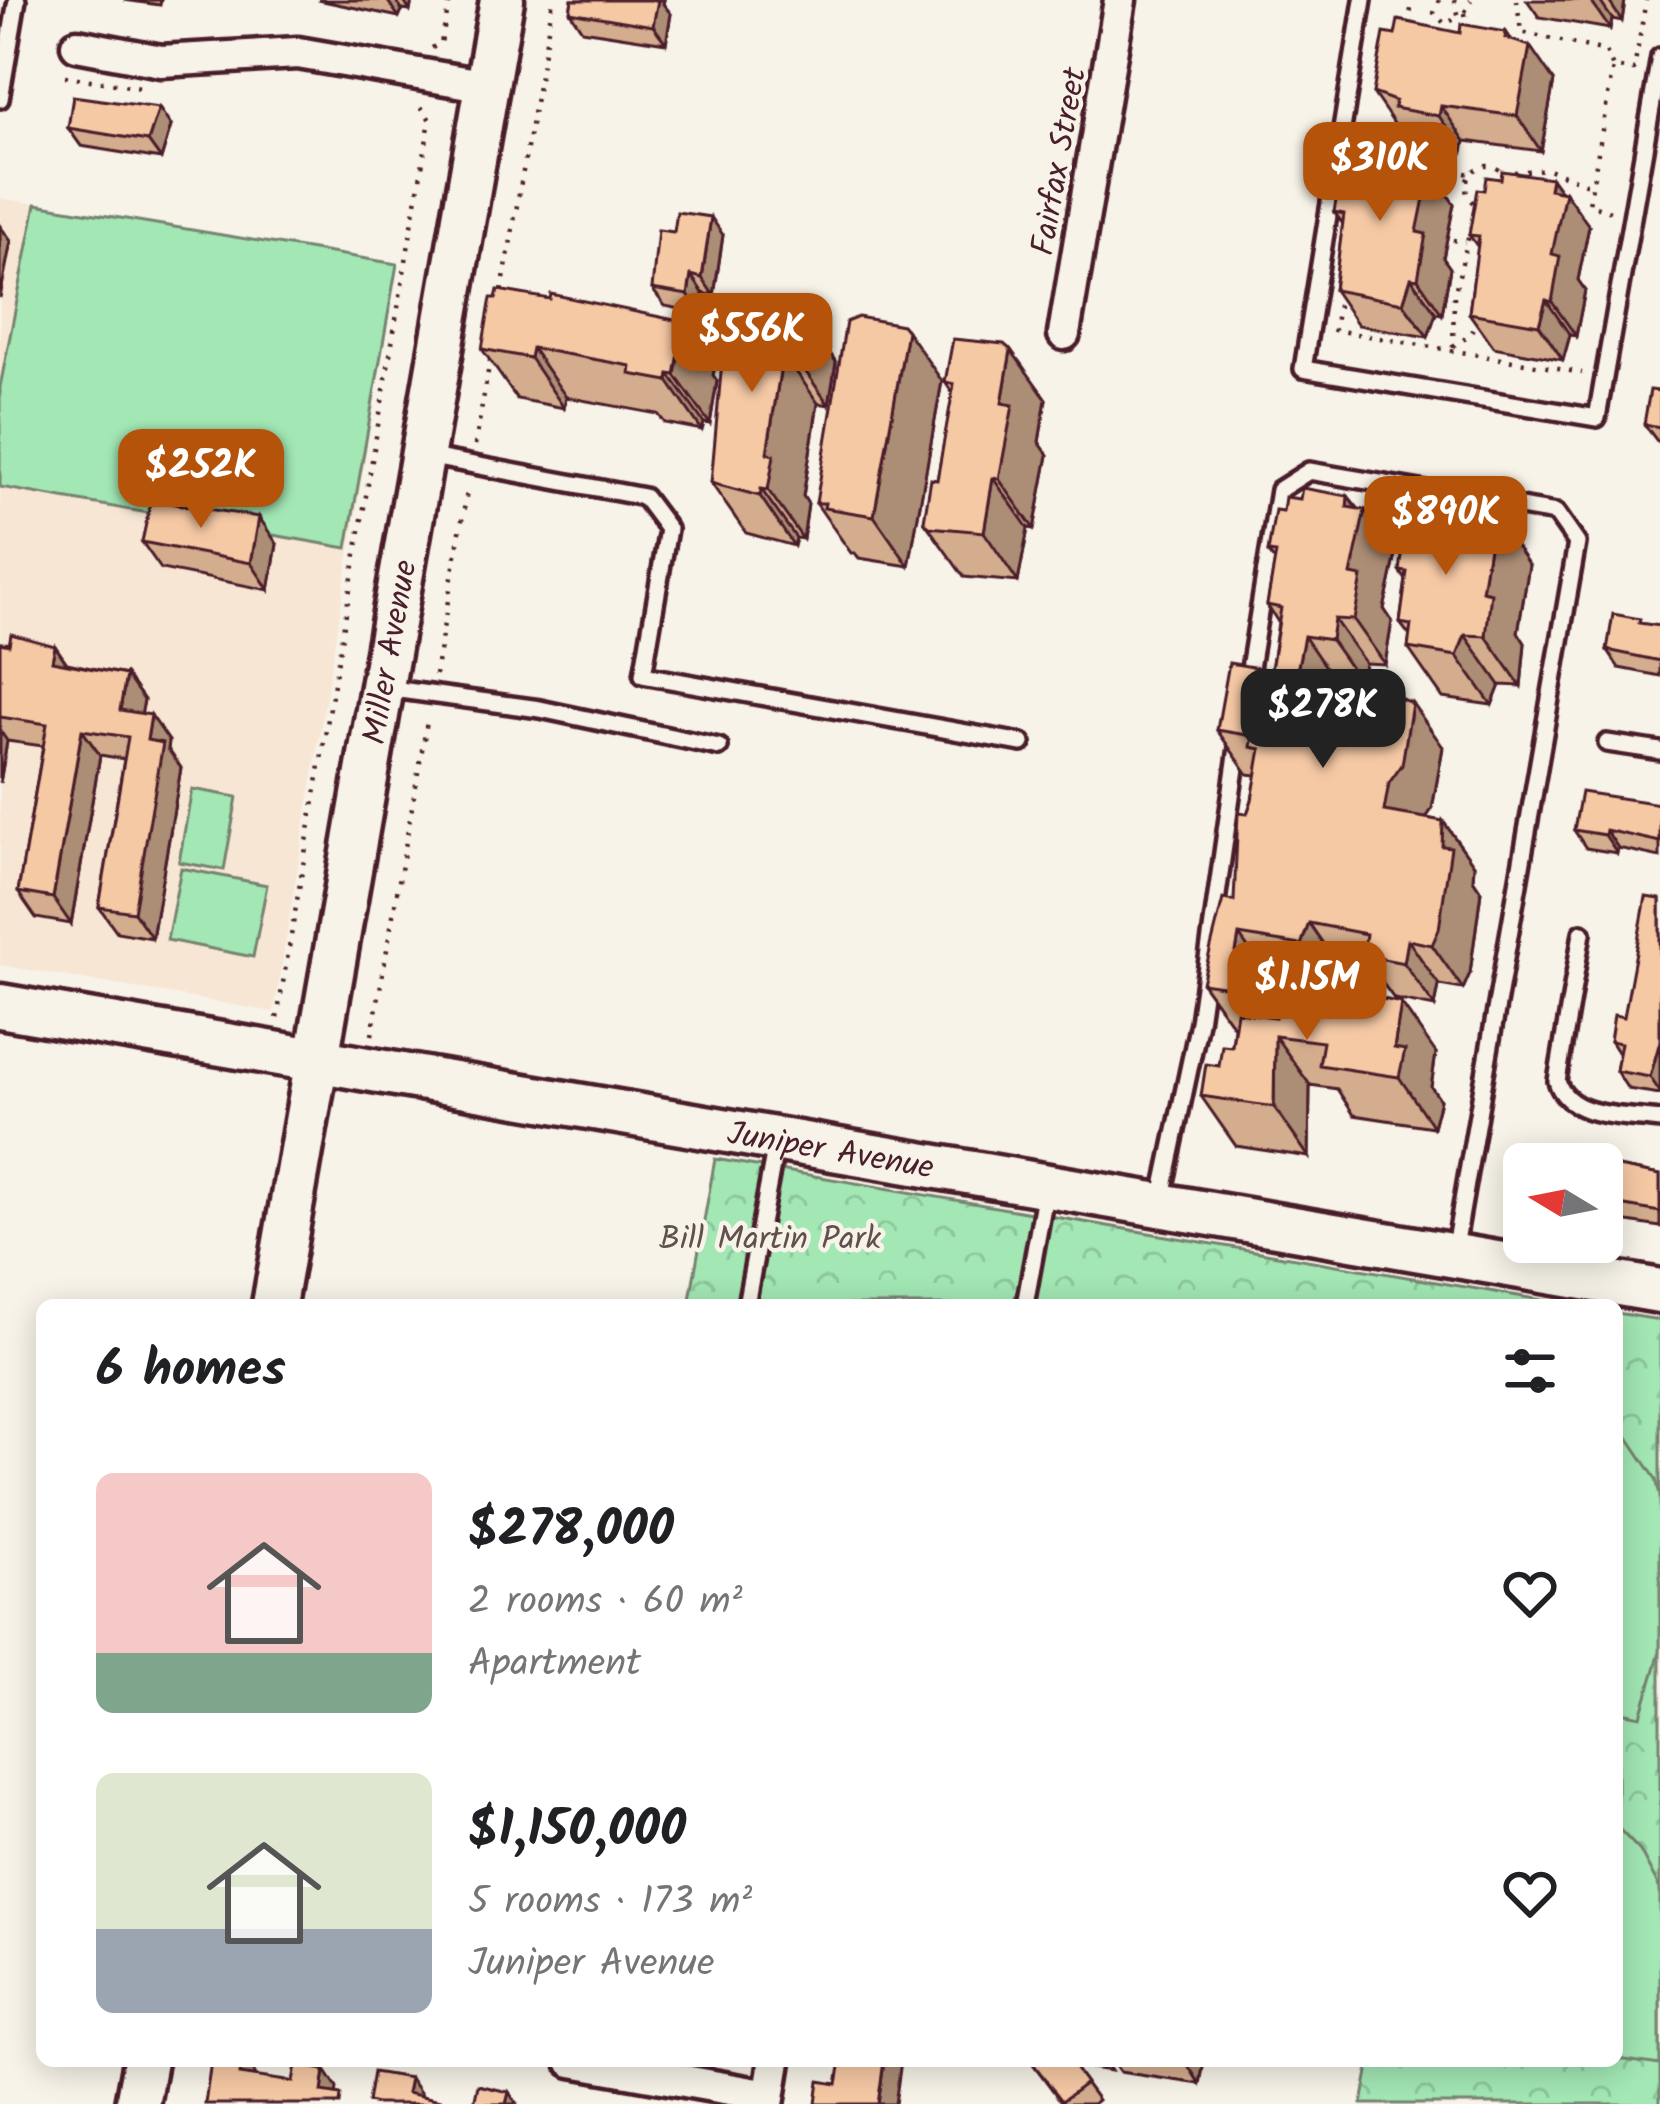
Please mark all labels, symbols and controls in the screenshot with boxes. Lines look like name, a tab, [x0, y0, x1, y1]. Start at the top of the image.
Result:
street label: Fairfax Street	[1018, 62, 1103, 260]
pin: $310K	[1296, 122, 1464, 224]
text: $310K	[1330, 130, 1430, 192]
pin: $556K	[668, 293, 836, 395]
text: $556K	[698, 301, 806, 363]
pin: $252K	[117, 429, 285, 531]
text: $252K	[145, 437, 257, 499]
pin: $890K	[1362, 476, 1530, 578]
text: $890K	[1391, 484, 1501, 546]
street label: Miller Avenue	[349, 556, 434, 749]
pin: $278K	[1239, 669, 1407, 771]
text: $278K	[1268, 677, 1378, 739]
pin: $1.15M	[1209, 941, 1405, 1043]
text: $1.15M	[1254, 949, 1360, 1011]
street label: Juniper Avenue	[723, 1108, 938, 1196]
north arrow	[1503, 1143, 1623, 1263]
map controls	[1503, 1143, 1623, 1263]
park label: Bill Martin Park	[659, 1214, 881, 1267]
text: 6 homes	[96, 1331, 286, 1412]
icon: filters	[1497, 1338, 1563, 1404]
text: $278,000	[468, 1491, 674, 1572]
icon: home	[192, 1521, 336, 1665]
icon: heart	[1497, 1560, 1563, 1626]
text: 2 rooms · 60 m²	[468, 1572, 743, 1634]
text: Apartment	[468, 1634, 641, 1696]
text: $1,150,000	[468, 1791, 686, 1872]
icon: home	[192, 1821, 336, 1965]
icon: heart	[1497, 1860, 1563, 1926]
text: 5 rooms · 173 m²	[468, 1872, 752, 1934]
text: Juniper Avenue	[468, 1934, 715, 1996]

